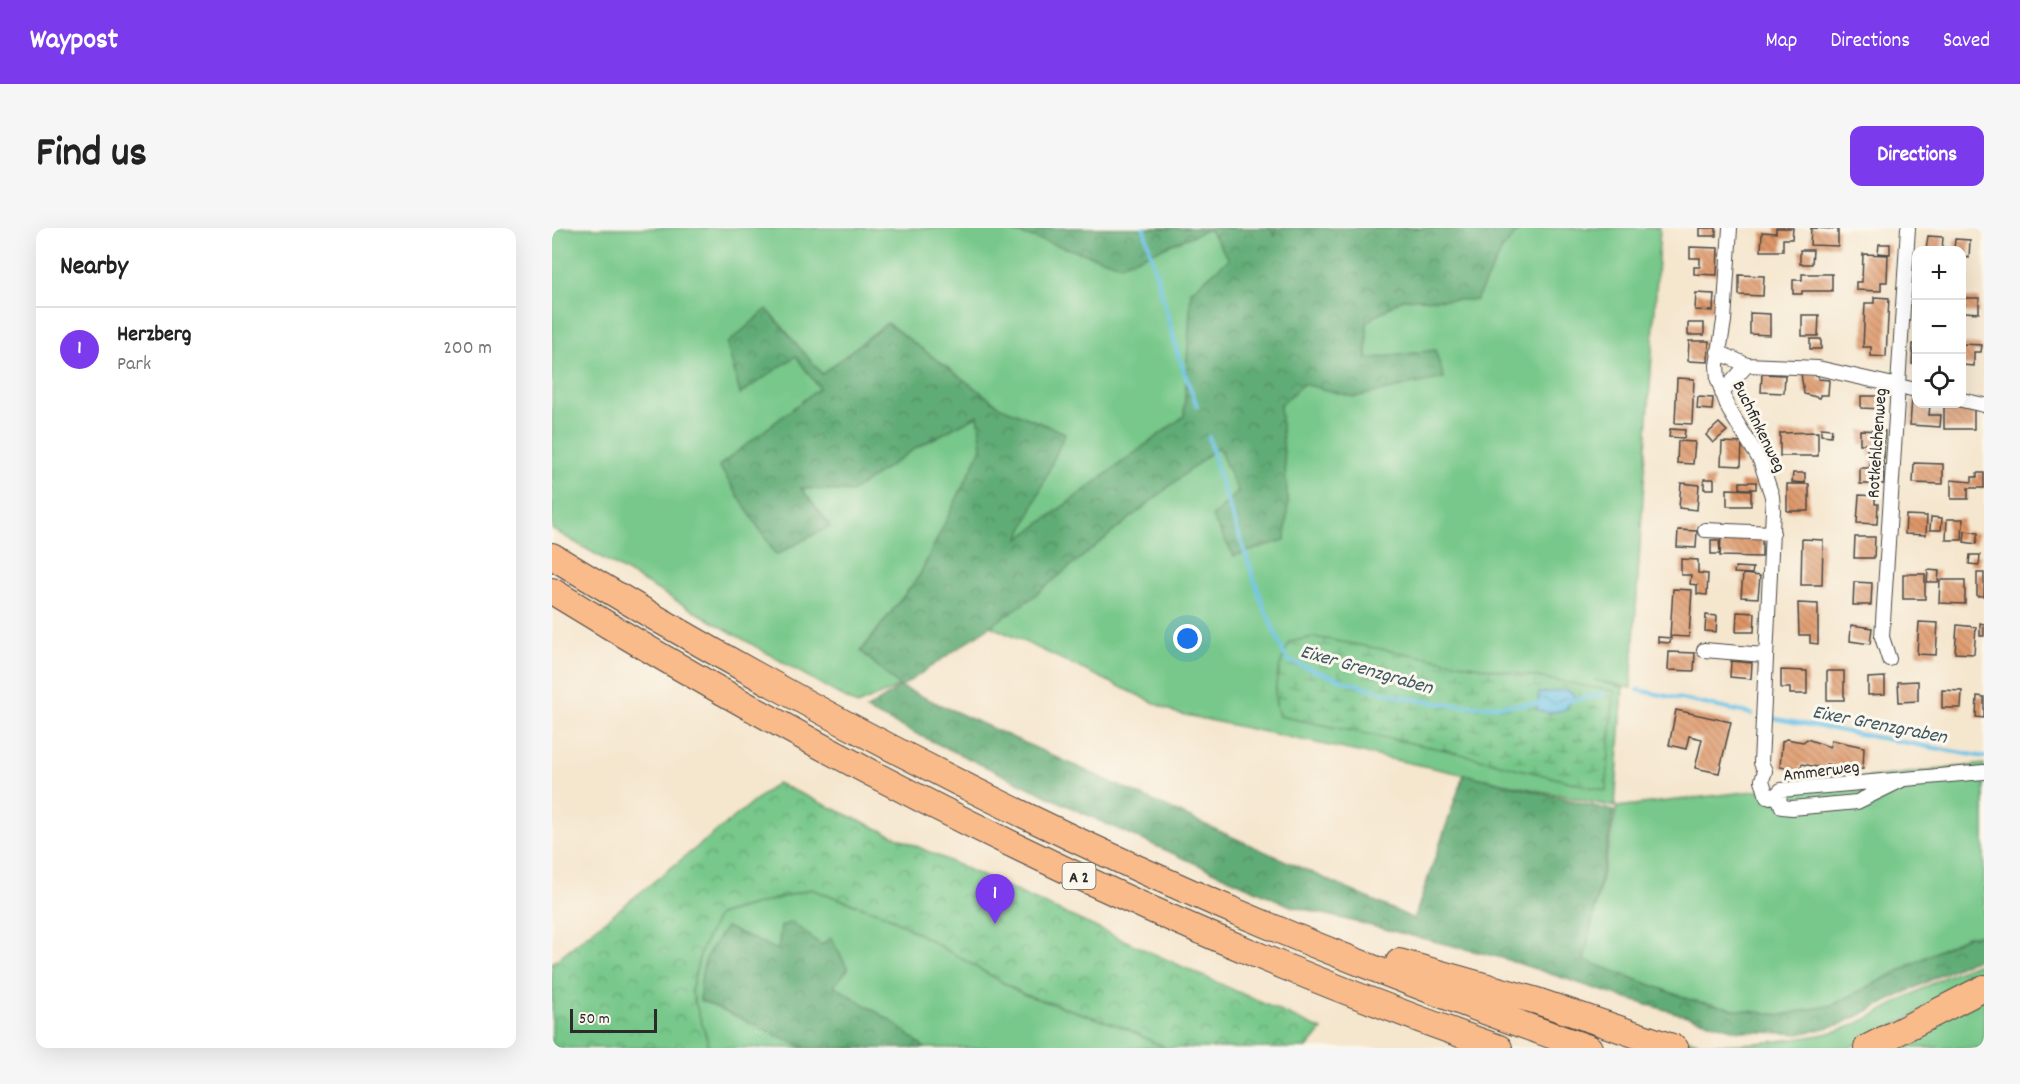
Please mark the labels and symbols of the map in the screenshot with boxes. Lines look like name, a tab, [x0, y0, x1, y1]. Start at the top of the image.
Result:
street label: Buchfinkenweg	[1725, 377, 1791, 477]
street label: Rotkehlchenweg	[1862, 387, 1895, 499]
your location	[1173, 624, 1202, 653]
water label: Eixer Grenzgraben	[1297, 639, 1436, 703]
water label: Eixer Grenzgraben	[1810, 699, 1950, 753]
street label: Ammerweg	[1782, 755, 1861, 790]
road number: A 2	[1062, 863, 1096, 889]
pin: 1	[976, 874, 1014, 924]
scale bar	[570, 1006, 657, 1034]

